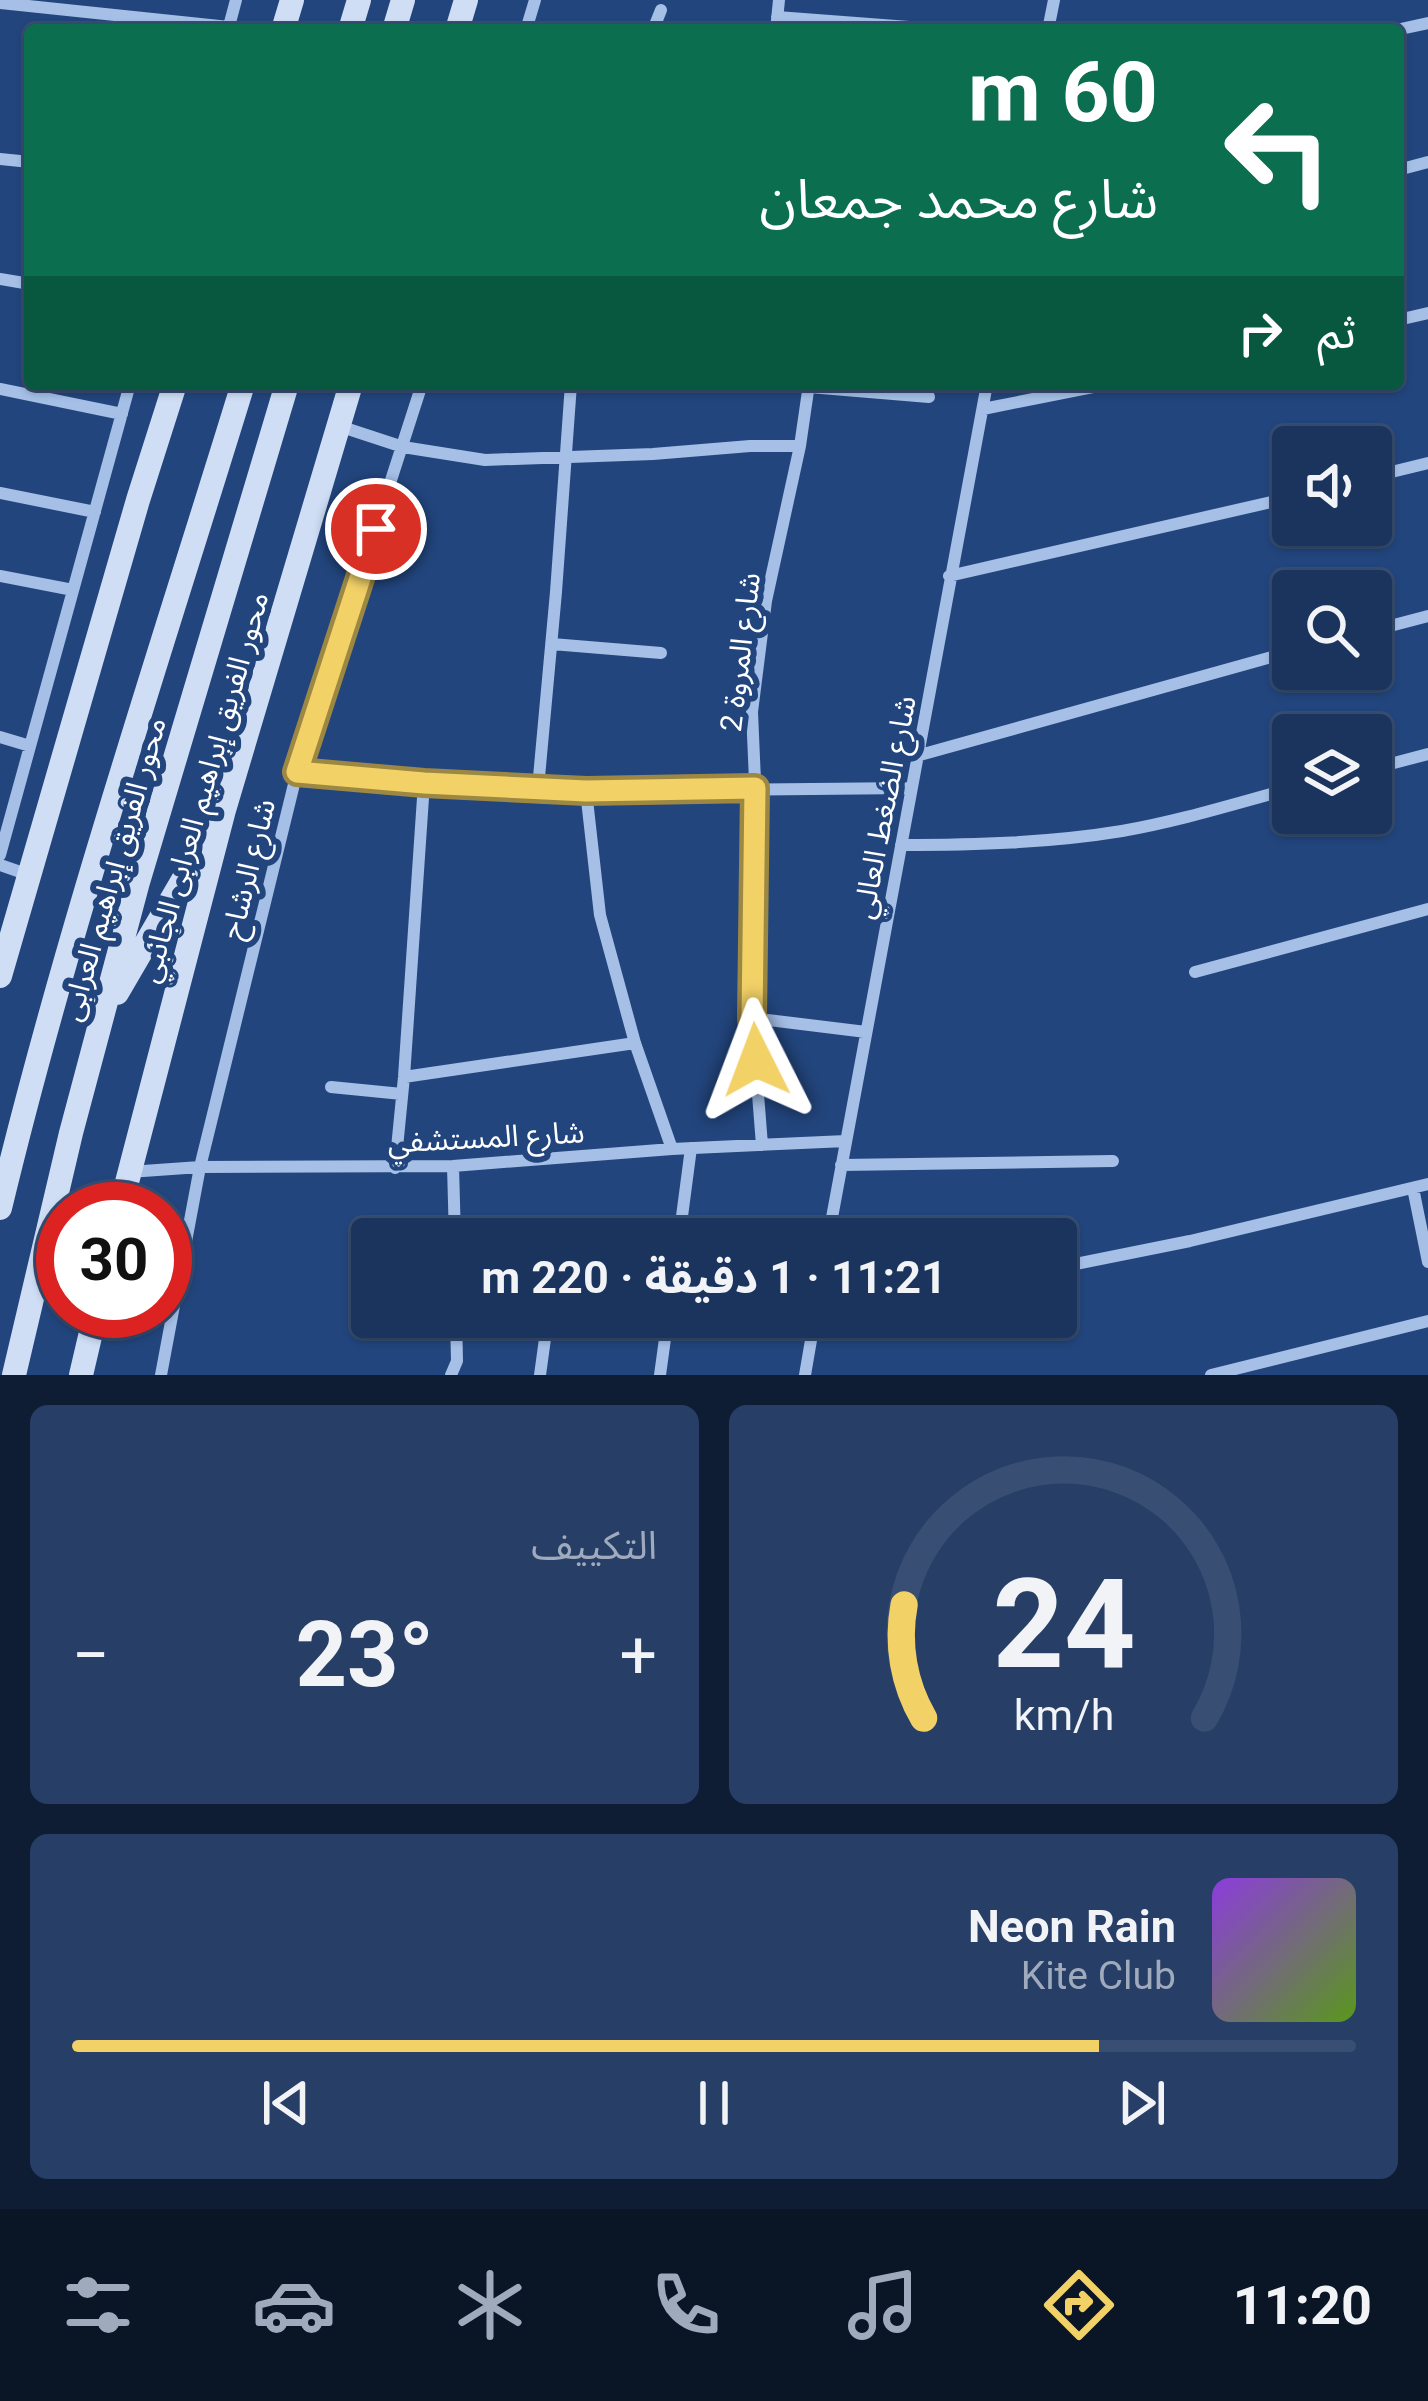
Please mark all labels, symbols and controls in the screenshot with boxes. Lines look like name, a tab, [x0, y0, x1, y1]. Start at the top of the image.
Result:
text: 60 m	[968, 43, 1158, 142]
icon: left	[1200, 72, 1356, 228]
text: شارع محمد جمعان	[759, 168, 1158, 231]
icon: right	[1227, 300, 1293, 366]
text: ثم	[1317, 306, 1356, 359]
map controls	[1272, 426, 1392, 834]
button: sound	[1272, 426, 1392, 546]
pin	[325, 478, 427, 580]
icon: arrive	[343, 496, 409, 562]
street label: شارع المروة 2	[713, 570, 772, 734]
button: search	[1272, 570, 1392, 690]
street label: محور الفريق إبراهيم العرابى الجانبي	[130, 588, 281, 988]
street label: شارع الضغط العالي	[845, 692, 929, 923]
street label: محور الفريق إبراهيم العرابى	[53, 713, 179, 1026]
button: layers	[1272, 714, 1392, 834]
street label: شارع الرشاح	[214, 795, 287, 944]
position arrow	[693, 997, 819, 1123]
street label: شارع المستشفي	[387, 1114, 586, 1166]
speed limit sign: 30	[36, 1182, 192, 1338]
text: 11:21 · 1 دقيقة · 220 m	[481, 1251, 947, 1304]
text: التكييف	[531, 1523, 657, 1569]
text: 24	[992, 1551, 1135, 1697]
text: 23°	[295, 1603, 434, 1708]
text: −	[72, 1617, 110, 1694]
text: +	[620, 1617, 657, 1694]
text: km/h	[1013, 1689, 1114, 1739]
text: Neon Rain	[968, 1900, 1176, 1953]
text: Kite Club	[1021, 1953, 1176, 1999]
icon: previous	[253, 2070, 319, 2136]
icon: pause	[681, 2070, 747, 2136]
icon: next	[1109, 2070, 1175, 2136]
icon: filters	[56, 2263, 140, 2347]
icon: car	[252, 2263, 336, 2347]
icon: climate	[448, 2263, 532, 2347]
icon: phone	[644, 2263, 728, 2347]
icon: music	[841, 2263, 925, 2347]
icon: directions	[1037, 2263, 1121, 2347]
text: 11:20	[1233, 2274, 1372, 2337]

